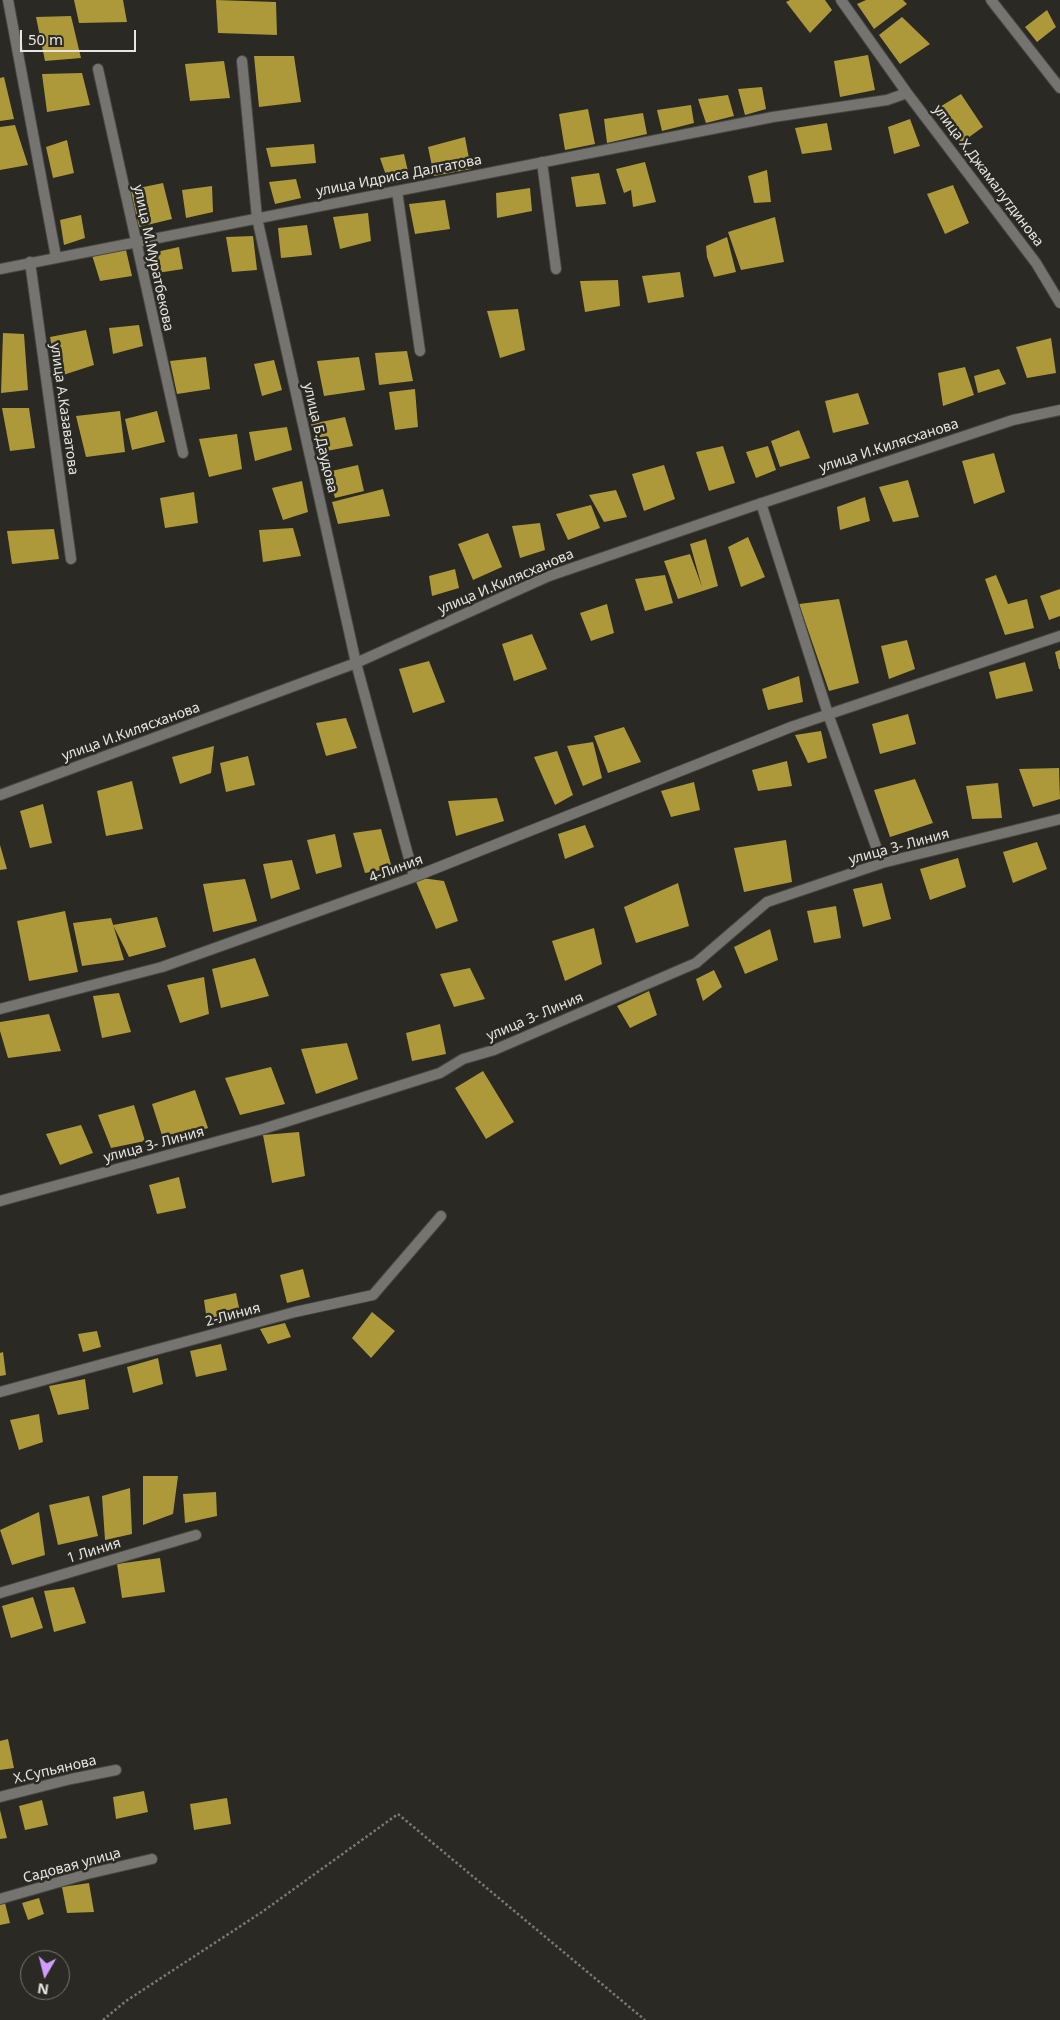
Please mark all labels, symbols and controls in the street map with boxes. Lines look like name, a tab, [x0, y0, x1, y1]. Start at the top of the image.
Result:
scale bar	[22, 20, 139, 52]
text: 50 m	[28, 29, 63, 49]
street label: улица Х.Джамалутдинова	[929, 102, 1047, 250]
street label: улица Идриса Далгатова	[315, 152, 483, 200]
street label: улица М.Муратбекова	[129, 183, 177, 333]
street label: улица А.Казаватова	[46, 342, 82, 476]
street label: улица Б.Даудова	[299, 381, 341, 495]
street label: улица И.Килясханова	[817, 416, 961, 476]
street label: улица И.Килясханова	[436, 546, 576, 618]
street label: улица И.Килясханова	[60, 699, 202, 765]
street label: улица 3- Линия	[847, 826, 951, 868]
street label: 4-Линия	[367, 851, 425, 887]
street label: улица 3- Линия	[484, 989, 586, 1045]
street label: улица 3- Линия	[102, 1124, 206, 1166]
street label: 2-Линия	[204, 1300, 262, 1330]
street label: 1 Линия	[65, 1535, 123, 1567]
street label: Х.Супьянова	[12, 1752, 98, 1788]
street label: Садовая улица	[21, 1845, 123, 1887]
north arrow	[20, 1950, 70, 2000]
text: N	[36, 1979, 50, 2000]

